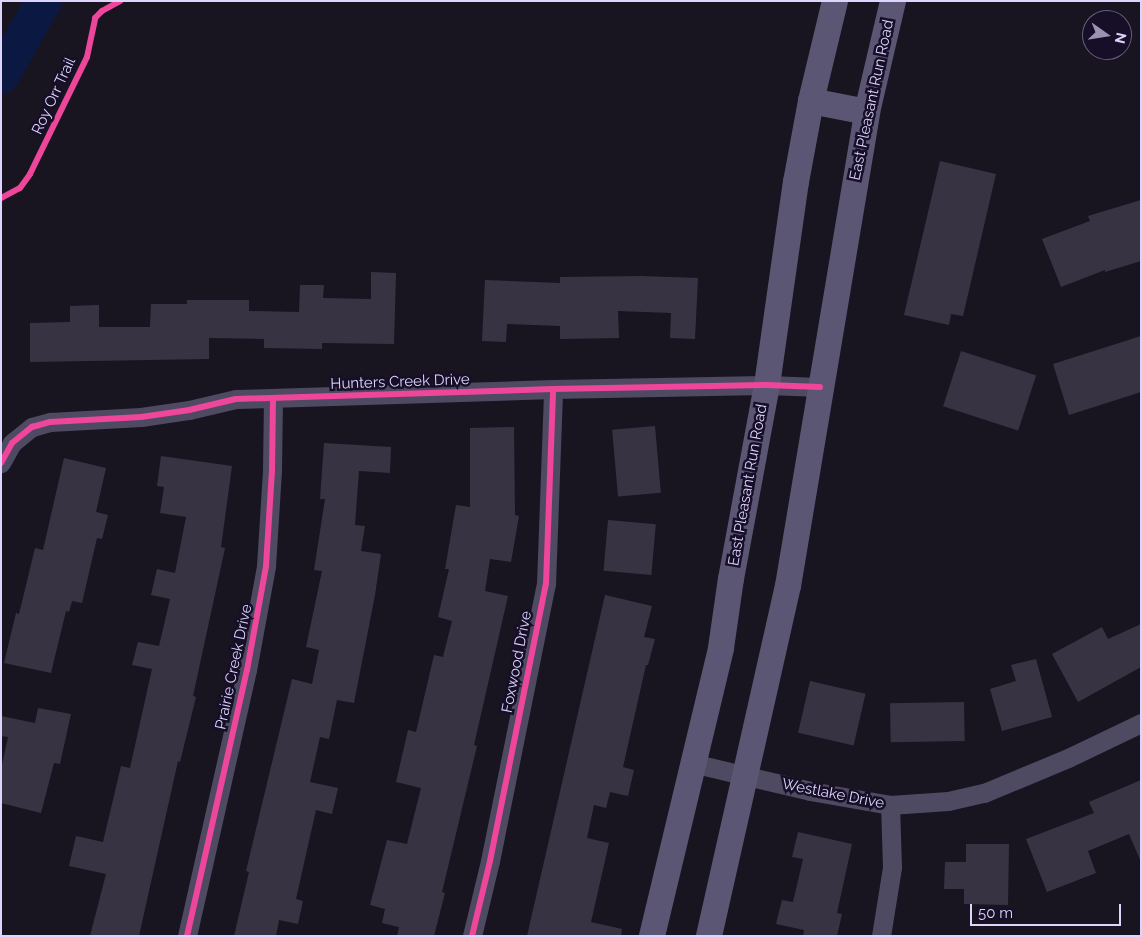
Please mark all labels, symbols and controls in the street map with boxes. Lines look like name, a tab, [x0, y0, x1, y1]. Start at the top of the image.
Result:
north arrow	[1082, 10, 1132, 60]
street label: East Pleasant Run Road	[846, 18, 898, 182]
text: N	[1112, 31, 1130, 45]
street label: Roy Orr Trail	[28, 54, 80, 138]
street label: Hunters Creek Drive	[330, 371, 470, 393]
street label: East Pleasant Run Road	[725, 403, 771, 567]
street label: Prairie Creek Drive	[212, 603, 256, 731]
street label: Foxwood Drive	[498, 610, 536, 714]
street label: Westlake Drive	[780, 775, 886, 813]
scale bar	[972, 894, 1123, 926]
text: 50 m	[978, 904, 1013, 922]

